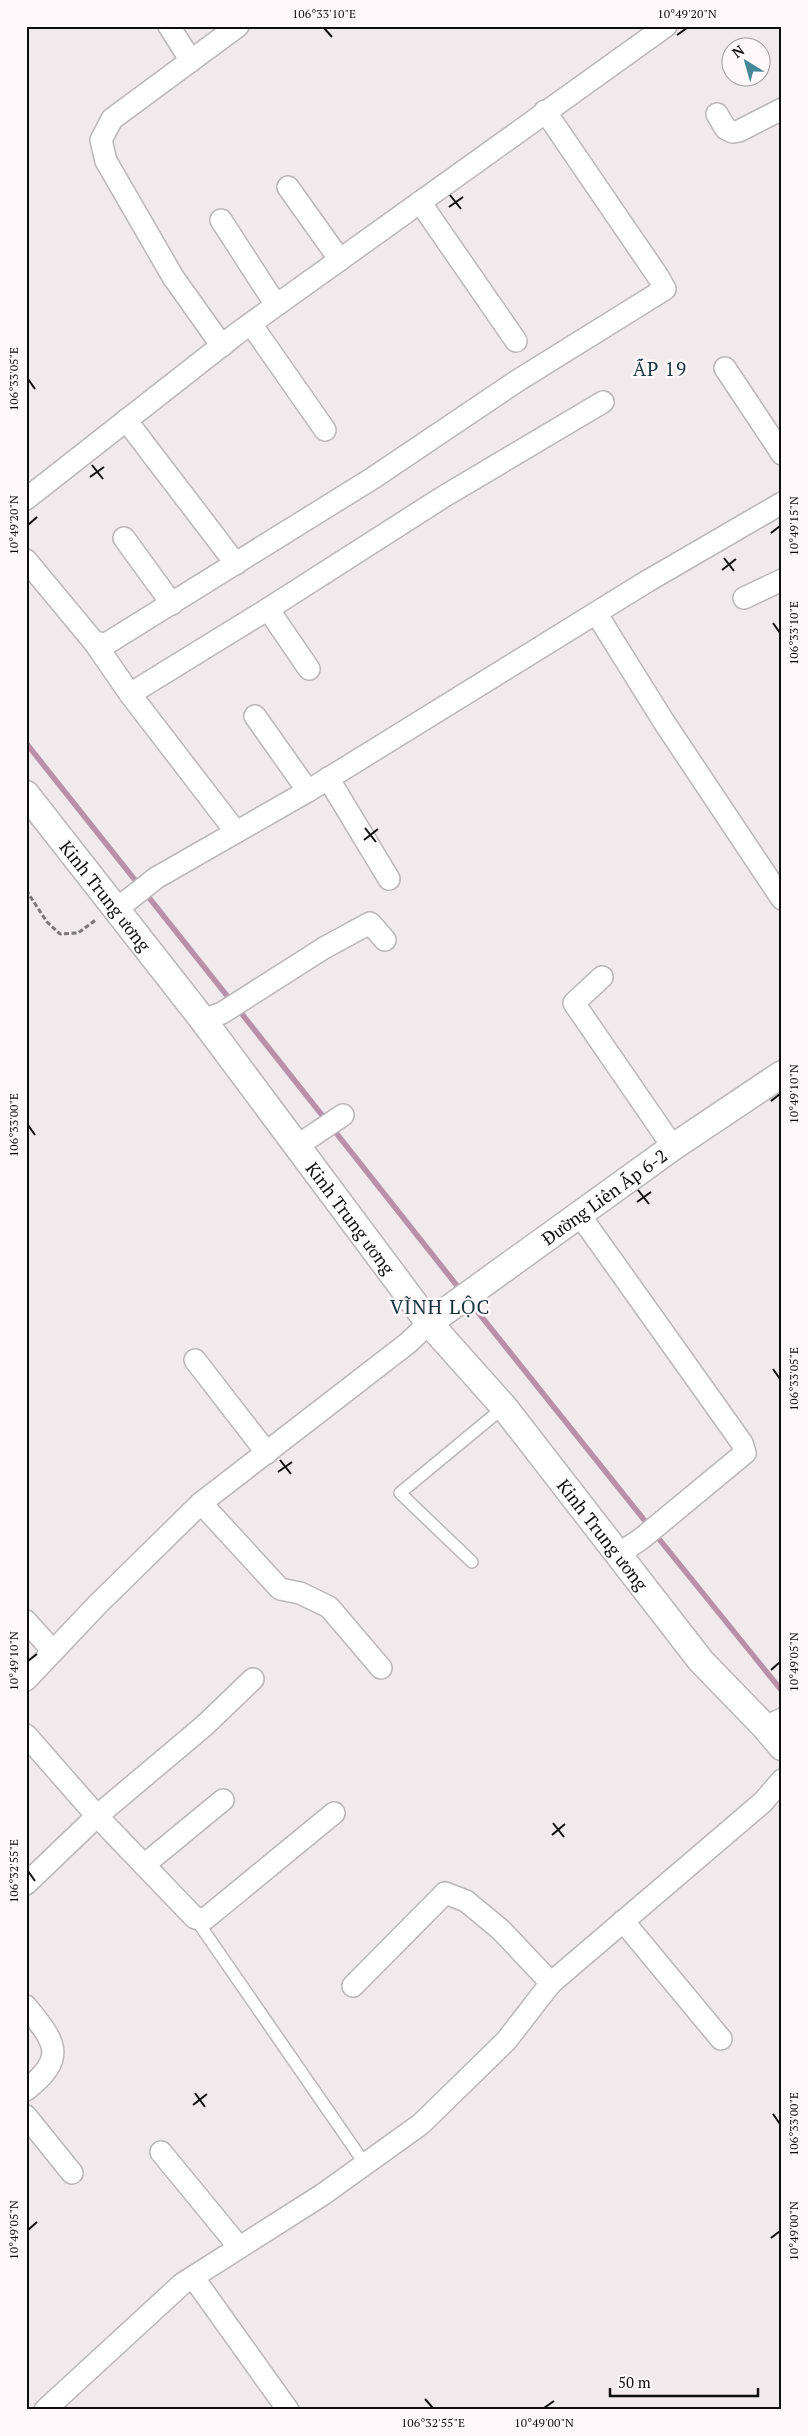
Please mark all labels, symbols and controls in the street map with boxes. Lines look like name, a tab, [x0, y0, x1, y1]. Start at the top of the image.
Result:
text: 106°33'10"E	[292, 6, 356, 21]
text: 10°49'20"N	[657, 6, 717, 21]
north arrow	[720, 38, 770, 88]
text: N	[728, 40, 748, 62]
text: 106°33'05"E	[6, 347, 21, 411]
district label: ẤP 19	[633, 356, 687, 381]
text: 10°49'20"N	[6, 495, 21, 555]
text: 10°49'15"N	[786, 496, 801, 556]
text: 106°33'10"E	[786, 601, 801, 665]
street label: Kinh Trung ương	[55, 835, 157, 956]
text: 10°49'10"N	[786, 1064, 801, 1124]
text: 106°33'00"E	[6, 1093, 21, 1157]
street label: Đường Liên Ấp 6-2	[537, 1143, 672, 1250]
street label: Kinh Trung ương	[301, 1157, 401, 1279]
district label: VĨNH LỘC	[390, 1293, 490, 1320]
text: 106°33'05"E	[786, 1347, 801, 1411]
street label: Kinh Trung ương	[552, 1474, 654, 1595]
text: 10°49'10"N	[6, 1631, 21, 1691]
text: 10°49'05"N	[786, 1632, 801, 1692]
text: 106°32'55"E	[6, 1839, 21, 1903]
text: 106°33'00"E	[786, 2092, 801, 2156]
text: 10°49'05"N	[6, 2200, 21, 2260]
text: 10°49'00"N	[786, 2201, 801, 2261]
scale bar	[610, 2366, 758, 2398]
text: 50 m	[618, 2372, 651, 2392]
text: 106°32'55"E	[401, 2415, 465, 2430]
text: 10°49'00"N	[514, 2415, 574, 2430]

